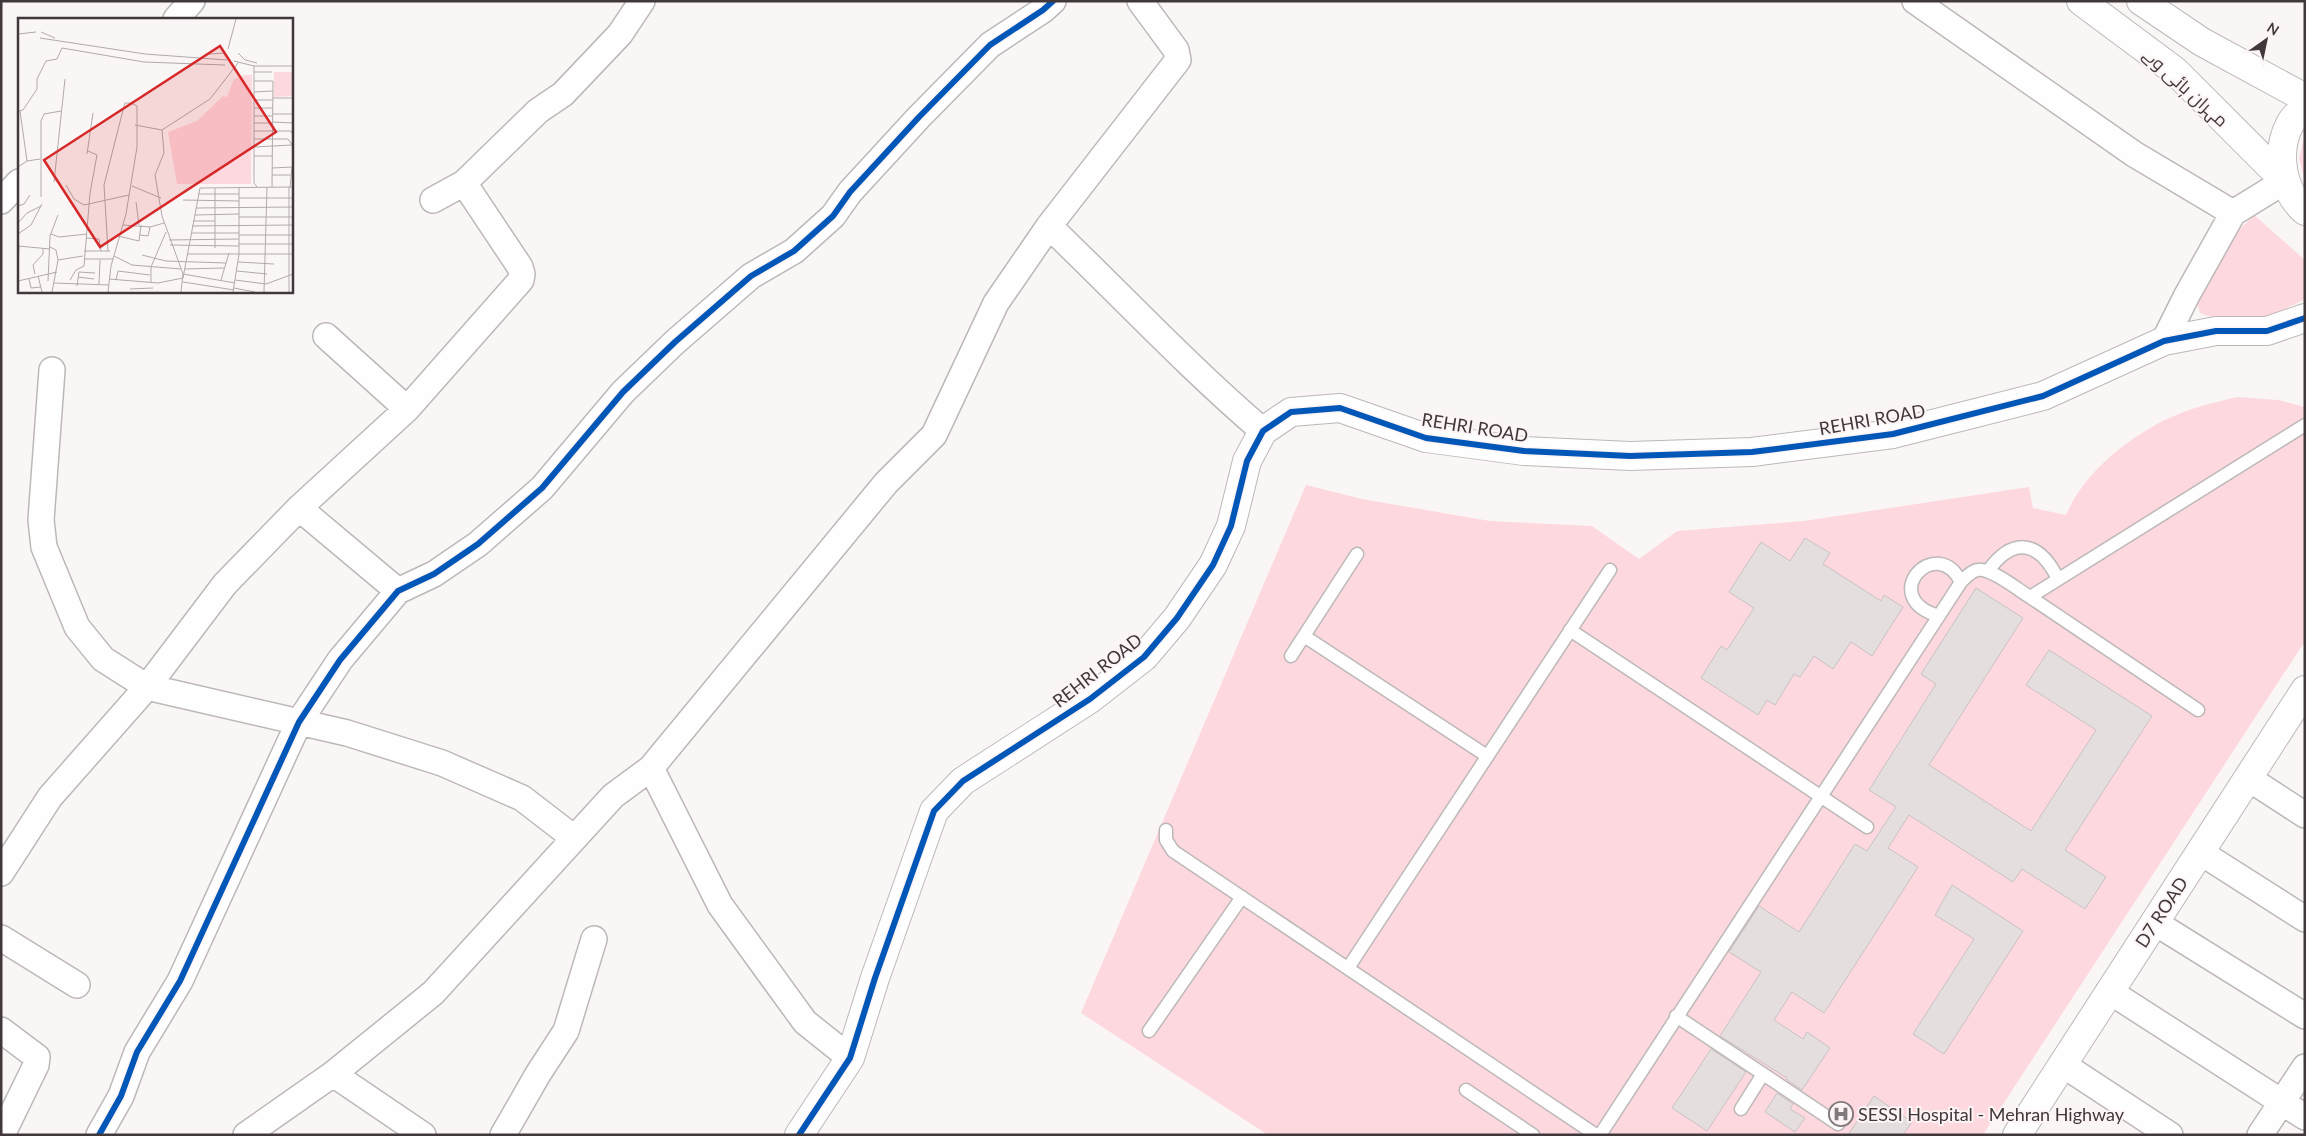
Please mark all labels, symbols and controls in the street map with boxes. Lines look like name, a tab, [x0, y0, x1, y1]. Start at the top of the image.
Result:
north arrow	[2241, 15, 2291, 65]
inset map	[18, 18, 292, 292]
text: N	[2264, 19, 2283, 39]
street label: مہران ہائی وے	[2137, 43, 2233, 133]
street label: REHRI ROAD	[1817, 399, 1927, 439]
street label: REHRI ROAD	[1420, 408, 1530, 446]
street label: REHRI ROAD	[1048, 628, 1146, 712]
street label: D7 ROAD	[2130, 873, 2192, 951]
hospital icon: SESSI Hospital - Mehran Highway	[1828, 1101, 1854, 1127]
place label: SESSI Hospital - Mehran Highway	[1858, 1103, 2125, 1125]

